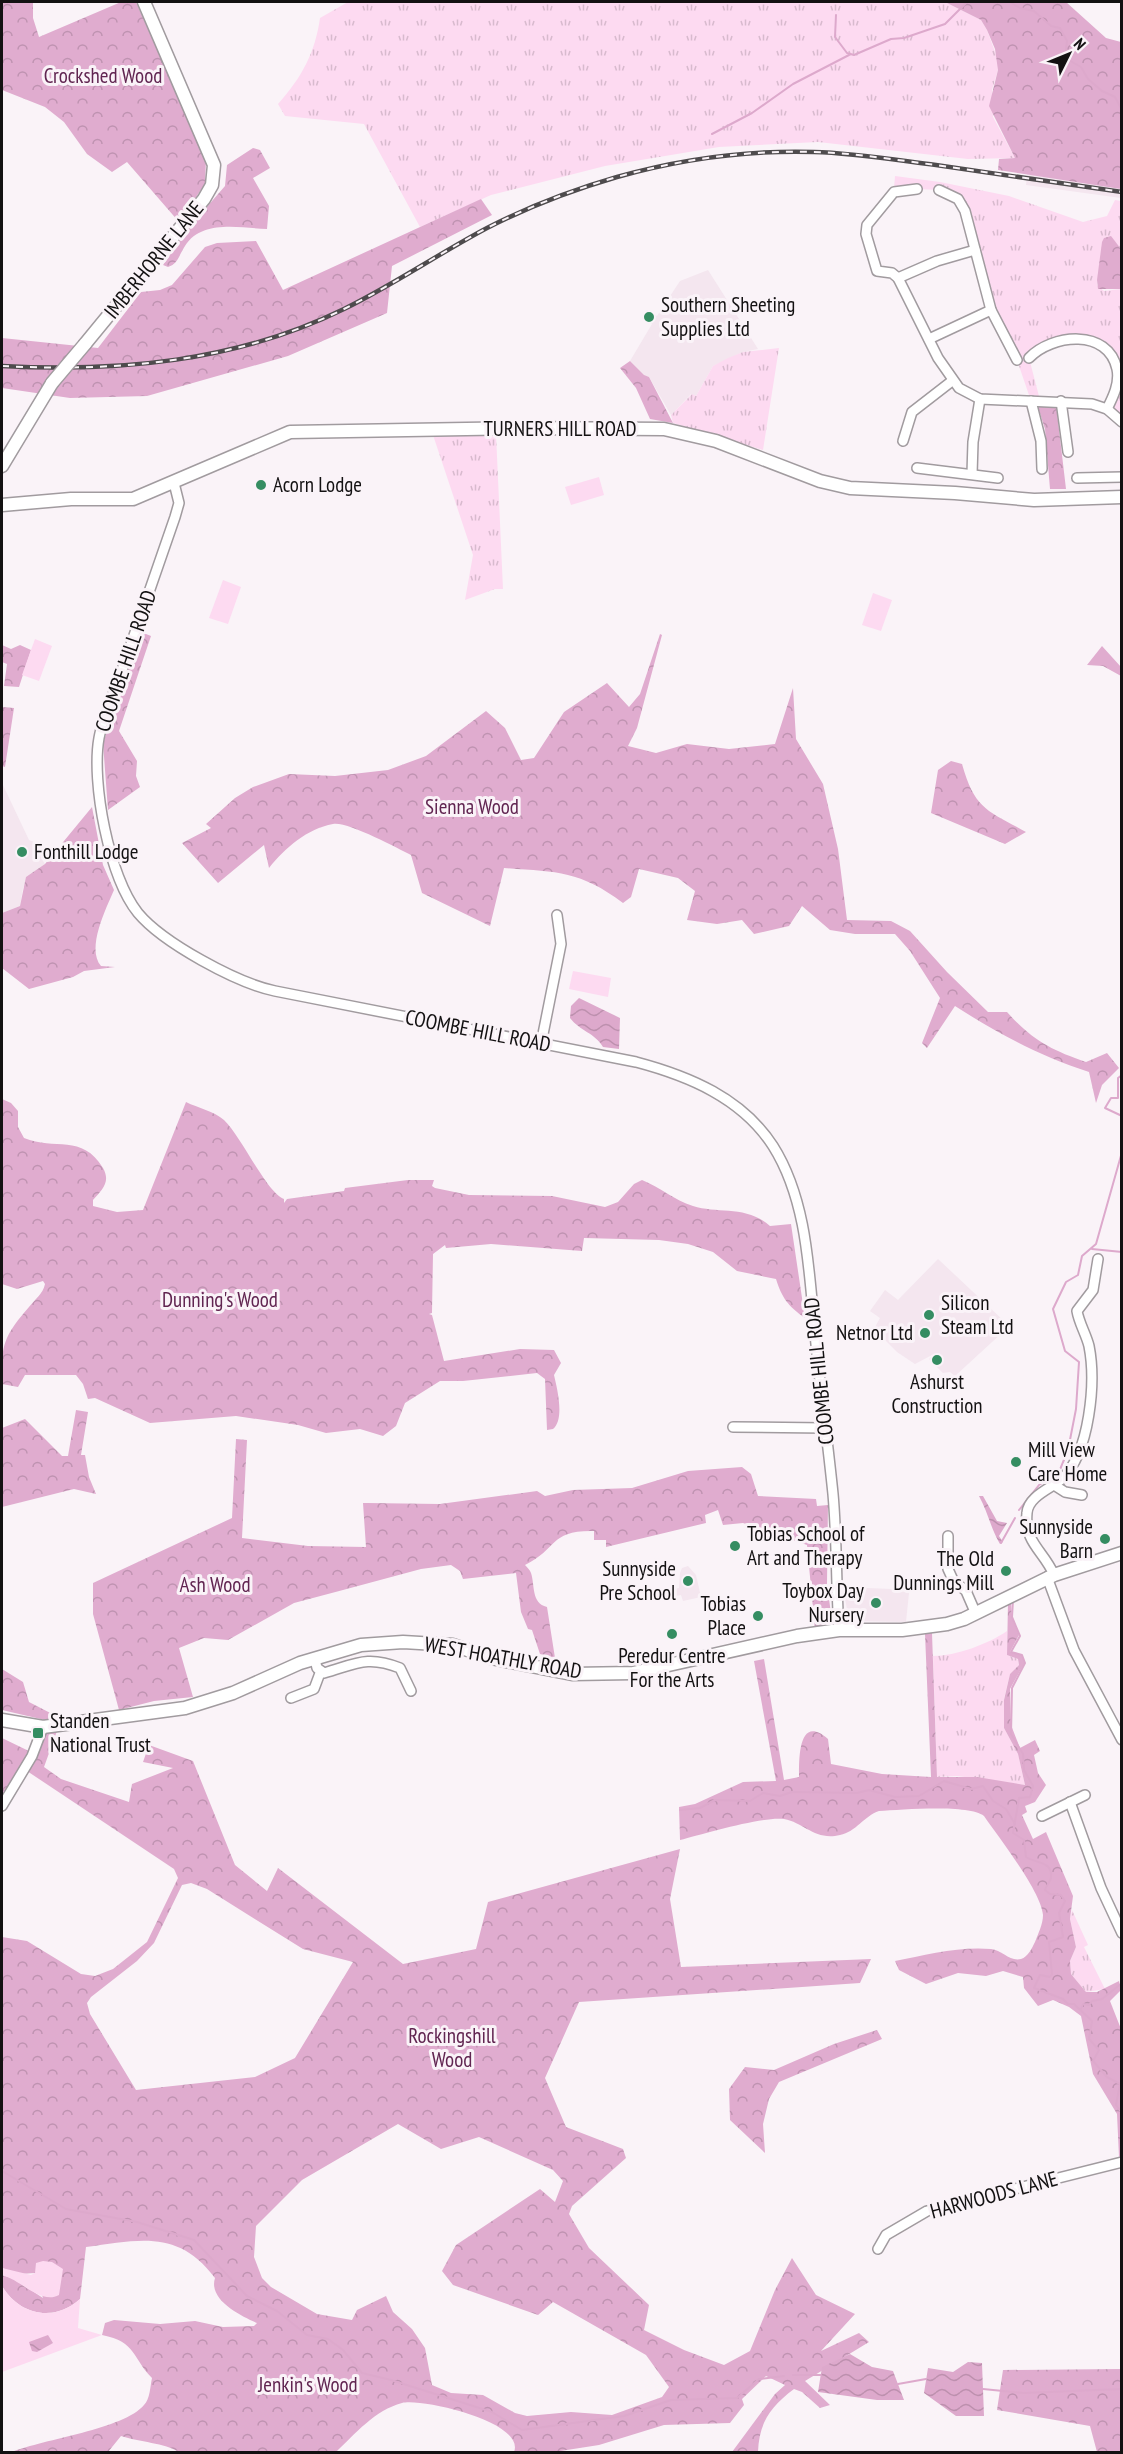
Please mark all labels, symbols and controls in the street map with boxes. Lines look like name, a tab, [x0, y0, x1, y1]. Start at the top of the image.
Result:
north arrow	[1039, 24, 1099, 84]
text: N	[1070, 34, 1090, 54]
park label: Crockshed Wood	[44, 62, 162, 89]
street label: IMBERHORNE LANE	[98, 195, 209, 324]
place label: Southern Sheeting Supplies Ltd	[661, 291, 795, 342]
marker: Southern Sheeting Supplies Ltd	[642, 310, 656, 324]
street label: TURNERS HILL ROAD	[483, 415, 637, 442]
place label: Acorn Lodge	[273, 471, 362, 498]
marker: Acorn Lodge	[254, 478, 268, 492]
street label: COOMBE HILL ROAD	[89, 587, 162, 735]
park label: Sienna Wood	[425, 793, 519, 820]
place label: Fonthill Lodge	[34, 838, 138, 865]
marker: Fonthill Lodge	[15, 845, 29, 859]
street label: COOMBE HILL ROAD	[403, 1003, 553, 1058]
park label: Dunning's Wood	[162, 1286, 278, 1313]
place label: Silicon Steam Ltd	[941, 1289, 1014, 1340]
street label: COOMBE HILL ROAD	[797, 1296, 840, 1446]
marker: Silicon Steam Ltd	[922, 1308, 936, 1322]
place label: Netnor Ltd	[836, 1319, 913, 1346]
marker: Netnor Ltd	[918, 1326, 932, 1340]
marker: Ashurst Construction	[930, 1353, 944, 1367]
place label: Ashurst Construction	[891, 1368, 983, 1419]
place label: Mill View Care Home	[1028, 1436, 1107, 1487]
marker: Mill View Care Home	[1009, 1455, 1023, 1469]
place label: Sunnyside Barn	[1019, 1513, 1093, 1564]
place label: Tobias School of Art and Therapy	[747, 1520, 865, 1571]
marker: Sunnyside Barn	[1098, 1532, 1112, 1546]
marker: Tobias School of Art and Therapy	[728, 1539, 742, 1553]
place label: The Old Dunnings Mill	[893, 1545, 994, 1596]
place label: Sunnyside Pre School	[599, 1555, 676, 1606]
marker: The Old Dunnings Mill	[999, 1564, 1013, 1578]
park label: Ash Wood	[180, 1571, 250, 1598]
marker: Sunnyside Pre School	[681, 1574, 695, 1588]
place label: Toybox Day Nursery	[782, 1577, 864, 1628]
place label: Tobias Place	[701, 1590, 746, 1641]
marker: Toybox Day Nursery	[869, 1596, 883, 1610]
marker: Tobias Place	[751, 1609, 765, 1623]
marker: Peredur Centre For the Arts	[665, 1627, 679, 1641]
street label: WEST HOATHLY ROAD	[422, 1630, 584, 1685]
place label: Peredur Centre For the Arts	[618, 1642, 726, 1693]
place label: Standen National Trust	[50, 1707, 151, 1758]
marker: Standen National Trust	[31, 1726, 45, 1740]
park label: Rockingshill Wood	[408, 2022, 496, 2073]
street label: HARWOODS LANE	[927, 2165, 1061, 2225]
park label: Jenkin's Wood	[257, 2371, 358, 2398]

